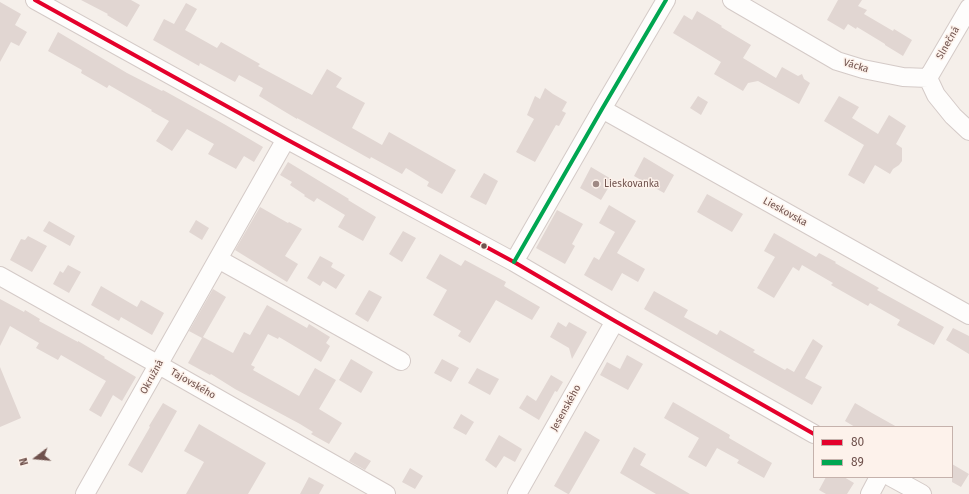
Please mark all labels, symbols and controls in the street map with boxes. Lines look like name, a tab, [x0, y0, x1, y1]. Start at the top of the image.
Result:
street label: Slnečná	[934, 25, 962, 61]
street label: Vácka	[842, 56, 870, 76]
place label: Lieskovanka	[604, 178, 659, 190]
marker: Lieskovanka	[591, 179, 601, 189]
street label: Lieskovska	[761, 195, 809, 229]
unlabelled marker	[479, 241, 489, 251]
street label: Okružná	[138, 358, 166, 396]
street label: Tajovského	[168, 366, 218, 402]
street label: Jesenského	[548, 383, 584, 433]
legend	[813, 426, 953, 478]
text: 80	[851, 435, 864, 449]
north arrow	[16, 438, 56, 478]
text: 89	[851, 455, 864, 469]
text: N	[17, 456, 31, 467]

